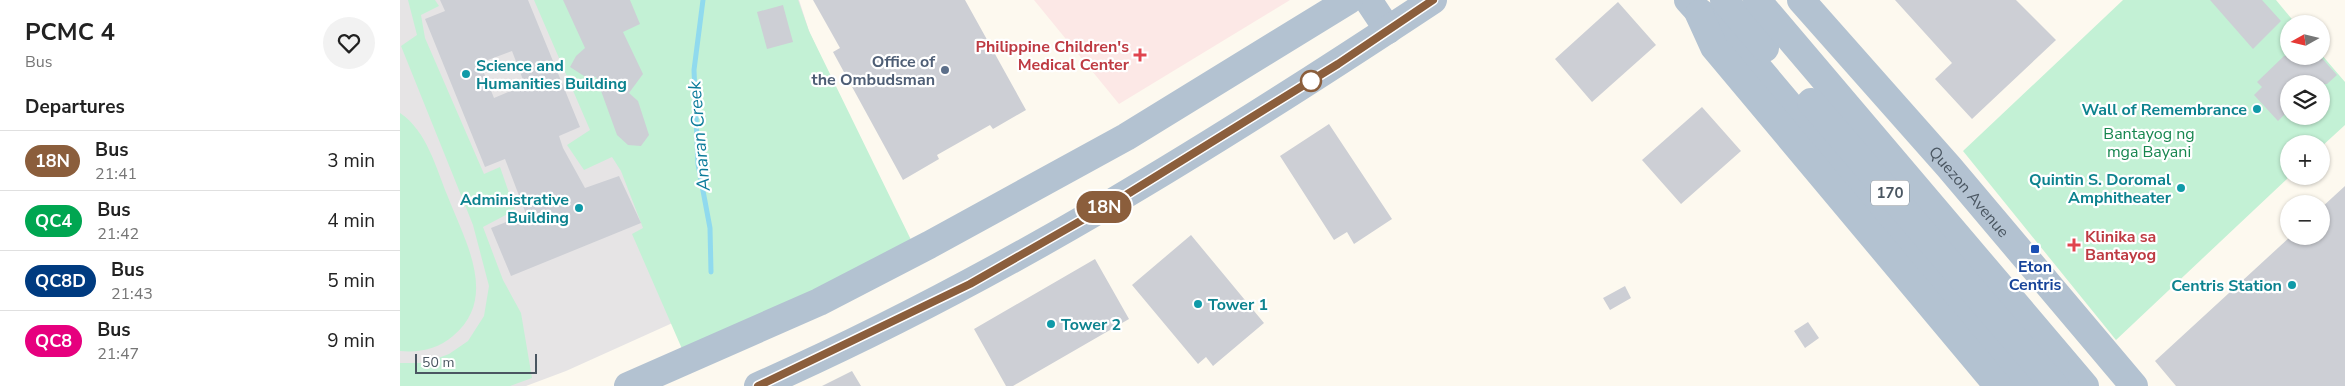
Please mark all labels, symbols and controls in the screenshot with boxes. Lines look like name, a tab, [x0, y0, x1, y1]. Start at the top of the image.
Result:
north arrow	[2280, 15, 2330, 65]
map controls	[2280, 15, 2330, 245]
text: PCMC 4	[25, 16, 115, 48]
button: heart	[323, 17, 375, 69]
place label: Philippine Children's Medical Center	[976, 36, 1130, 76]
marker: Philippine Children's Medical Center	[1133, 48, 1147, 62]
text: Bus	[25, 51, 53, 73]
place label: Office of the Ombudsman	[811, 51, 936, 91]
place label: Science and Humanities Building	[476, 55, 627, 95]
marker: Office of the Ombudsman	[939, 64, 951, 76]
marker: Science and Humanities Building	[460, 68, 472, 80]
unlabelled marker	[1300, 70, 1322, 92]
button: layers	[2280, 75, 2330, 125]
water label: Anaran Creek	[682, 79, 716, 193]
text: Departures	[25, 94, 125, 120]
place label: Wall of Remembrance	[2081, 99, 2247, 121]
marker: Wall of Remembrance	[2251, 103, 2263, 115]
park label: Bantayog ng mga Bayani	[2103, 123, 2195, 163]
button: +	[2280, 135, 2330, 185]
text: Bus	[95, 137, 128, 163]
street label: Quezon Avenue	[1923, 142, 2014, 242]
text: 3 min	[327, 148, 375, 174]
text: 18N	[35, 149, 70, 173]
text: 21:41	[95, 163, 137, 185]
place label: Quintin S. Doromal Amphitheater	[2029, 169, 2172, 209]
road number: 170	[1871, 180, 1909, 206]
marker: Quintin S. Doromal Amphitheater	[2175, 182, 2187, 194]
place label: Administrative Building	[460, 189, 569, 229]
line badge: 18N	[1075, 191, 1133, 223]
text: 18N	[1086, 195, 1122, 219]
button: −	[2280, 195, 2330, 245]
text: Bus	[97, 197, 131, 223]
marker: Administrative Building	[573, 202, 585, 214]
text: 4 min	[327, 208, 375, 234]
text: QC4	[35, 209, 72, 233]
text: 21:42	[97, 223, 139, 245]
place label: Klinika sa Bantayog	[2085, 226, 2156, 266]
marker: Klinika sa Bantayog	[2067, 238, 2081, 252]
marker: Eton Centris	[2029, 243, 2041, 255]
place label: Eton Centris	[2009, 256, 2062, 296]
text: Bus	[111, 257, 144, 283]
text: 5 min	[327, 268, 375, 294]
text: QC8D	[35, 269, 86, 293]
place label: Centris Station	[2171, 275, 2282, 297]
marker: Centris Station	[2286, 279, 2298, 291]
text: 21:43	[111, 283, 153, 305]
place label: Tower 1	[1208, 294, 1268, 316]
marker: Tower 1	[1192, 298, 1204, 310]
place label: Tower 2	[1061, 314, 1121, 336]
text: Bus	[97, 317, 131, 343]
marker: Tower 2	[1045, 318, 1057, 330]
text: 9 min	[327, 328, 375, 354]
text: QC8	[35, 329, 72, 353]
text: 21:47	[97, 343, 139, 365]
scale bar	[415, 351, 538, 374]
text: 50 m	[422, 353, 454, 372]

